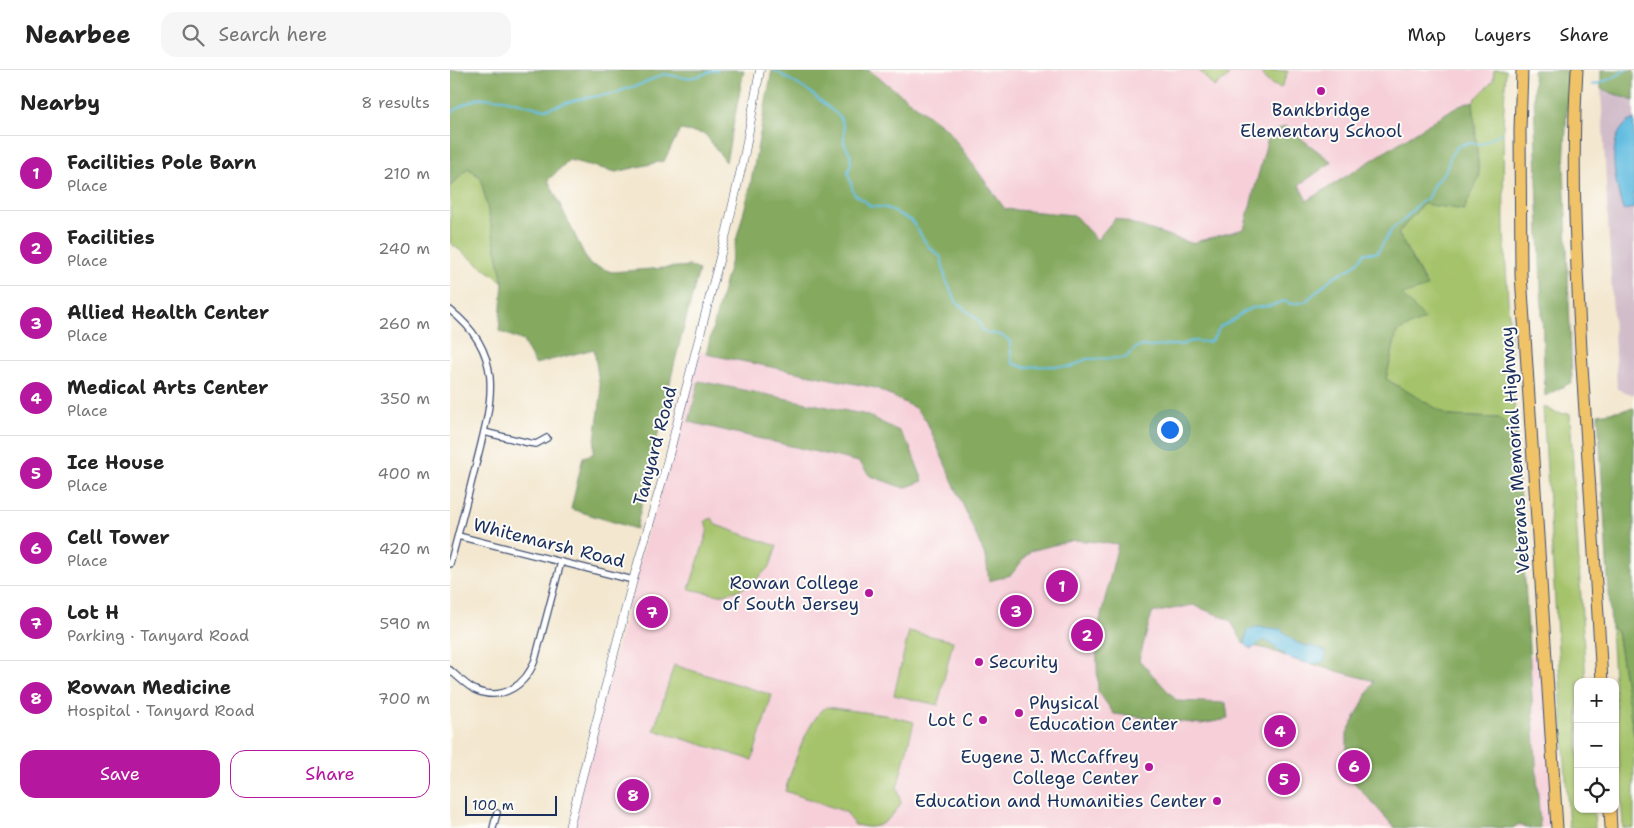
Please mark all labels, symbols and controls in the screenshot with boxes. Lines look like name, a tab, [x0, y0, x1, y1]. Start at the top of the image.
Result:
search box	[161, 12, 511, 57]
text: Nearbee	[25, 19, 131, 51]
icon: search	[179, 21, 207, 49]
text: Search here	[219, 22, 327, 47]
text: Map	[1408, 23, 1446, 47]
text: Layers	[1474, 23, 1531, 47]
text: Share	[1559, 23, 1609, 47]
marker: Bankbridge Elementary School	[1315, 85, 1327, 97]
text: Nearby	[20, 89, 100, 117]
text: 8 results	[361, 92, 430, 113]
place label: Bankbridge Elementary School	[1240, 98, 1403, 143]
text: Facilities Pole Barn	[67, 150, 256, 175]
text: 1	[32, 163, 40, 184]
text: 210 m	[383, 163, 430, 184]
text: Place	[67, 175, 108, 196]
text: Facilities	[67, 225, 155, 250]
text: 2	[30, 238, 42, 259]
text: 240 m	[378, 238, 430, 259]
text: Place	[67, 250, 108, 271]
text: Allied Health Center	[67, 300, 269, 325]
text: 3	[30, 313, 42, 334]
text: 260 m	[378, 313, 430, 334]
text: Place	[67, 325, 108, 346]
street label: Veterans Memorial Highway	[1494, 326, 1536, 574]
text: Medical Arts Center	[67, 375, 268, 400]
street label: Tanyard Road	[628, 384, 682, 508]
text: 4	[30, 388, 42, 409]
text: 350 m	[379, 388, 430, 409]
text: Place	[67, 400, 108, 421]
your location	[1157, 417, 1183, 443]
text: Ice House	[67, 450, 164, 475]
text: 5	[31, 463, 41, 484]
text: 400 m	[377, 463, 430, 484]
text: Place	[67, 475, 108, 496]
street label: Whitemarsh Road	[471, 513, 627, 573]
text: Cell Tower	[67, 525, 170, 550]
text: 6	[30, 538, 42, 559]
text: 420 m	[379, 538, 430, 559]
text: Place	[67, 550, 108, 571]
pin: 1	[1046, 567, 1078, 605]
place label: Rowan College of South Jersey	[722, 571, 859, 616]
marker: Rowan College of South Jersey	[863, 587, 875, 599]
pin: 3	[1000, 592, 1032, 630]
pin: 7	[636, 593, 668, 631]
text: Lot H	[67, 600, 119, 625]
text: 7	[30, 613, 42, 634]
text: 590 m	[380, 613, 430, 634]
pin: 2	[1071, 616, 1103, 654]
text: Parking · Tanyard Road	[67, 625, 249, 646]
place label: Security	[989, 650, 1058, 674]
marker: Security	[973, 656, 985, 668]
text: Rowan Medicine	[67, 675, 231, 700]
map controls	[1574, 678, 1619, 813]
button: +	[1574, 678, 1619, 723]
text: 8	[30, 688, 42, 709]
text: 700 m	[378, 688, 430, 709]
place label: Physical Education Center	[1029, 691, 1178, 736]
text: Hospital · Tanyard Road	[67, 700, 255, 721]
marker: Physical Education Center	[1013, 707, 1025, 719]
place label: Lot C	[928, 708, 973, 732]
pin: 4	[1264, 712, 1296, 750]
marker: Lot C	[977, 714, 989, 726]
button: −	[1574, 723, 1619, 768]
place label: Eugene J. McCaffrey College Center	[960, 745, 1139, 790]
pin: 6	[1338, 747, 1370, 785]
button: Save	[20, 750, 220, 798]
button: Share	[230, 750, 430, 798]
pin: 5	[1268, 760, 1300, 798]
marker: Eugene J. McCaffrey College Center	[1143, 761, 1155, 773]
button: locate	[1574, 768, 1619, 813]
pin: 8	[617, 776, 649, 814]
place label: Education and Humanities Center	[915, 789, 1207, 813]
scale bar	[465, 793, 558, 816]
marker: Education and Humanities Center	[1211, 795, 1223, 807]
text: 100 m	[472, 796, 514, 814]

